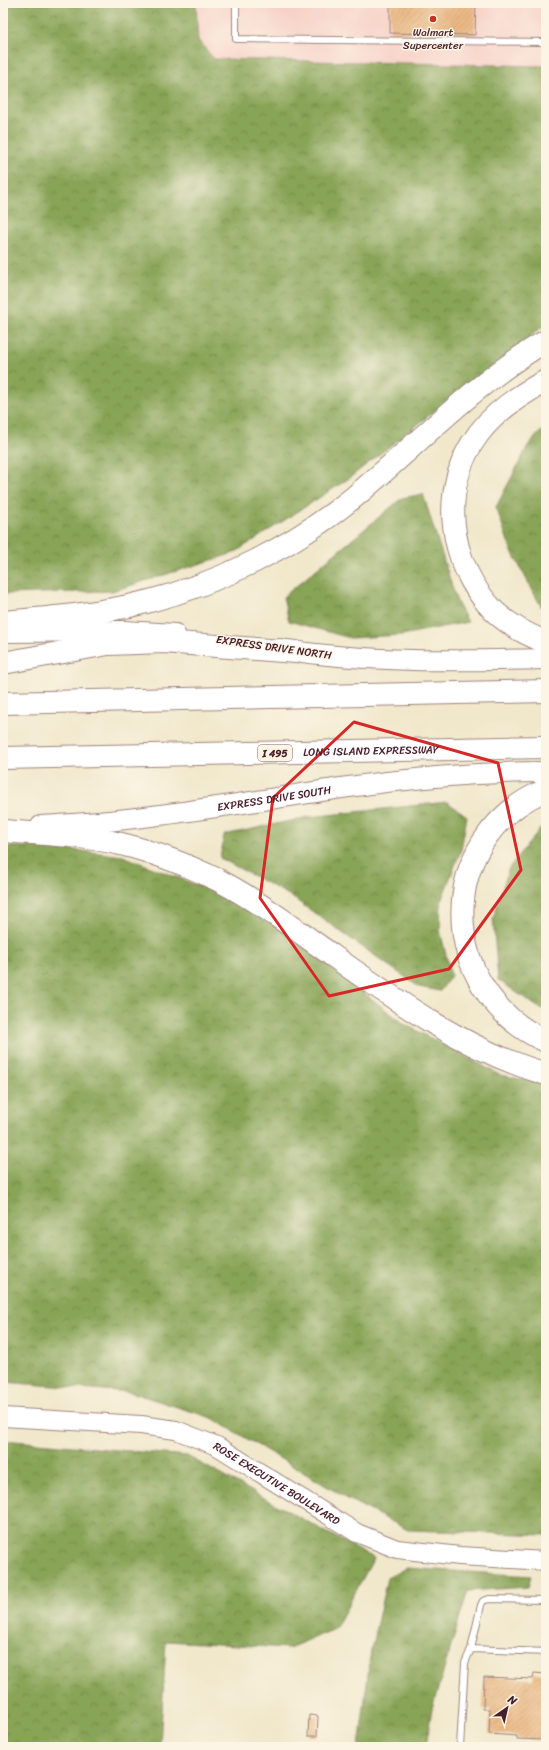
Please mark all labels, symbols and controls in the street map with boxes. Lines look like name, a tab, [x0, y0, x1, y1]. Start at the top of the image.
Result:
marker: Walmart Supercenter	[428, 14, 438, 24]
place label: Walmart Supercenter	[403, 23, 464, 55]
street label: EXPRESS DRIVE NORTH	[215, 630, 333, 665]
street label: LONG ISLAND EXPRESSWAY	[303, 740, 440, 762]
road number: I 495	[258, 745, 292, 761]
street label: EXPRESS DRIVE SOUTH	[216, 781, 333, 817]
street label: ROSE EXECUTIVE BOULEVARD	[209, 1437, 344, 1530]
north arrow	[487, 1688, 527, 1728]
text: N	[503, 1690, 521, 1710]

